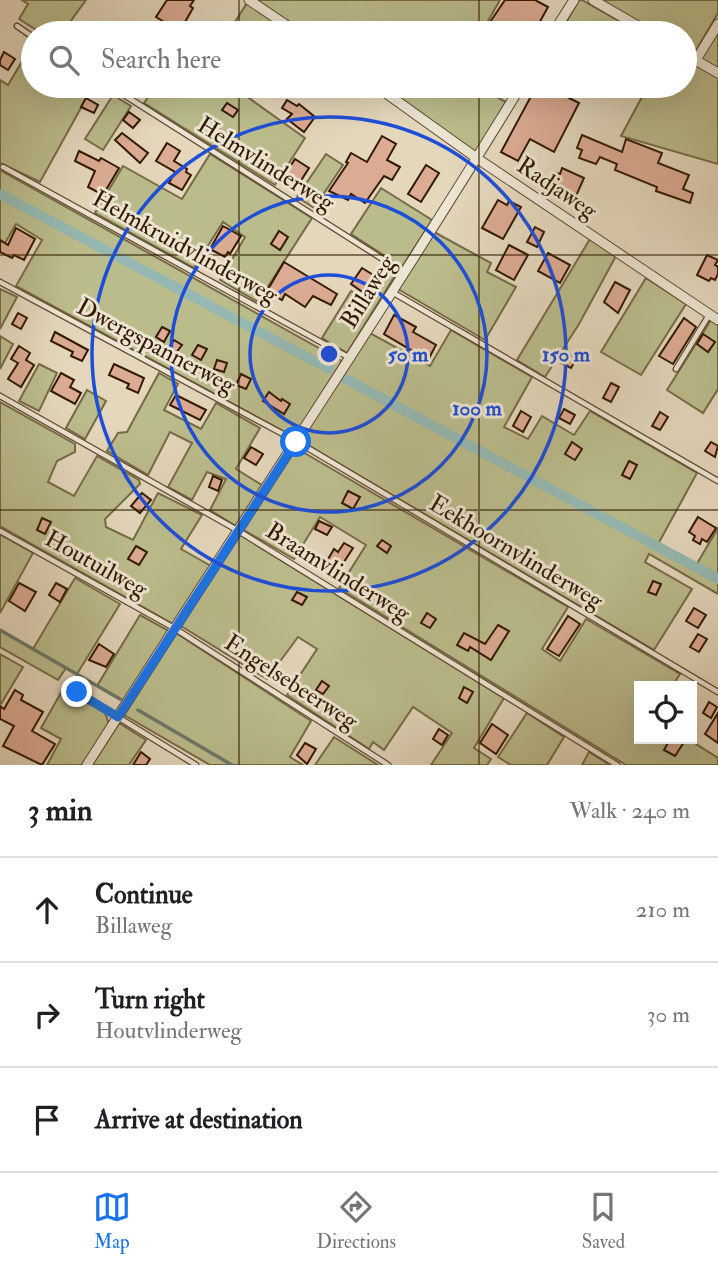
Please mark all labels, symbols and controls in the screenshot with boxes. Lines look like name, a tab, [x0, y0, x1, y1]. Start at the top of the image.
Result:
search box	[21, 21, 697, 98]
icon: search	[45, 41, 83, 79]
text: Search here	[101, 44, 221, 76]
street label: Helmvlinderweg	[192, 110, 341, 219]
street label: Radjaweg	[511, 150, 604, 227]
street label: Helmkruidvlinderweg	[87, 183, 284, 311]
street label: Billaweg	[334, 249, 403, 334]
street label: Dwergspannerweg	[71, 291, 242, 401]
text: 50 m	[388, 341, 429, 368]
text: 150 m	[542, 341, 591, 368]
centre of rings	[317, 342, 341, 366]
text: 100 m	[452, 395, 503, 422]
route start	[280, 426, 311, 457]
street label: Eekhoornvlinderweg	[423, 488, 610, 617]
street label: Braamvlinderweg	[260, 515, 417, 629]
street label: Houtuilweg	[39, 523, 154, 605]
street label: Engelsebeerweg	[218, 627, 365, 737]
route end	[61, 676, 92, 707]
map controls	[634, 681, 697, 744]
button: locate	[634, 681, 697, 744]
text: 3 min	[28, 792, 93, 829]
text: Walk · 240 m	[570, 796, 690, 825]
text: Continue	[95, 879, 193, 911]
icon: ahead	[28, 891, 66, 929]
text: 210 m	[636, 895, 690, 924]
text: Billaweg	[95, 911, 172, 940]
text: Turn right	[95, 984, 205, 1016]
icon: right	[28, 996, 66, 1034]
text: 30 m	[647, 1000, 690, 1029]
text: Houtvlinderweg	[95, 1016, 242, 1045]
icon: arrive	[28, 1101, 66, 1139]
text: Arrive at destination	[95, 1104, 303, 1136]
tab: Map	[93, 1188, 131, 1254]
tab: Directions	[316, 1188, 396, 1254]
tab: Saved	[582, 1188, 625, 1254]

